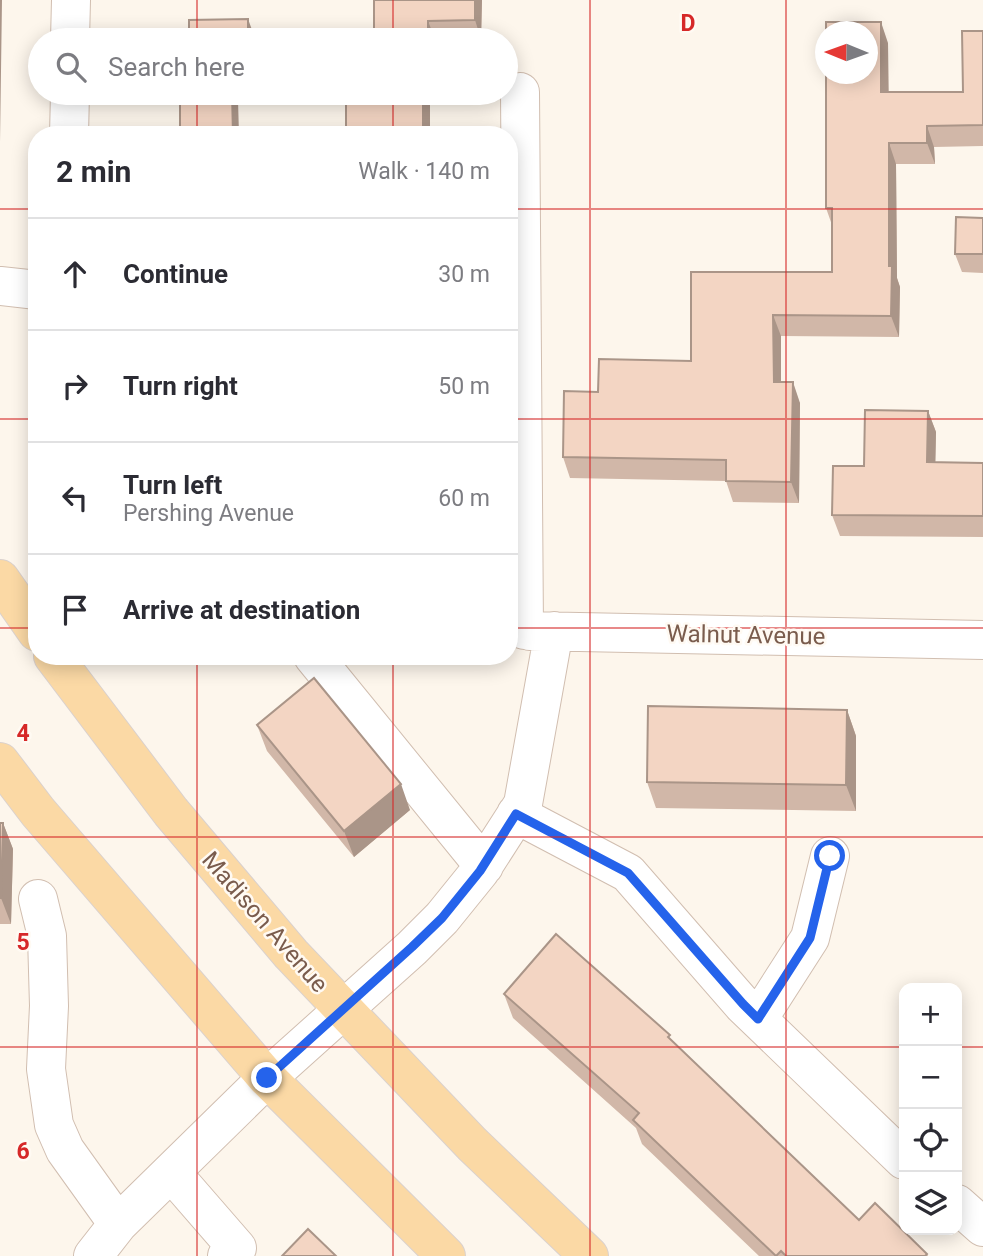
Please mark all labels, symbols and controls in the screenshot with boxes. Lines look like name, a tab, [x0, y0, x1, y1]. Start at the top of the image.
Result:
text: D	[681, 10, 695, 37]
north arrow	[815, 21, 878, 84]
search box	[28, 28, 518, 105]
icon: search	[52, 48, 90, 86]
text: Search here	[108, 52, 245, 82]
text: 2 min	[56, 154, 131, 189]
text: Walk · 140 m	[358, 158, 490, 185]
icon: ahead	[56, 255, 94, 293]
text: Continue	[123, 259, 228, 289]
text: 30 m	[438, 261, 490, 288]
icon: right	[56, 367, 94, 405]
text: Turn right	[123, 371, 238, 401]
text: 50 m	[438, 373, 490, 400]
text: Turn left	[123, 470, 222, 500]
icon: left	[56, 479, 94, 517]
text: 60 m	[438, 485, 490, 512]
text: Pershing Avenue	[123, 500, 294, 527]
icon: arrive	[56, 591, 94, 629]
text: Arrive at destination	[123, 595, 360, 625]
street label: Walnut Avenue	[666, 620, 826, 650]
text: 4	[16, 720, 30, 747]
route start	[814, 840, 845, 871]
street label: Madison Avenue	[196, 846, 334, 998]
text: 5	[16, 929, 30, 956]
map controls	[899, 983, 962, 1235]
button: +	[899, 983, 962, 1046]
button: −	[899, 1046, 962, 1109]
route end	[251, 1062, 282, 1093]
button: locate	[899, 1109, 962, 1172]
text: 6	[16, 1138, 30, 1165]
button: layers	[899, 1172, 962, 1235]

